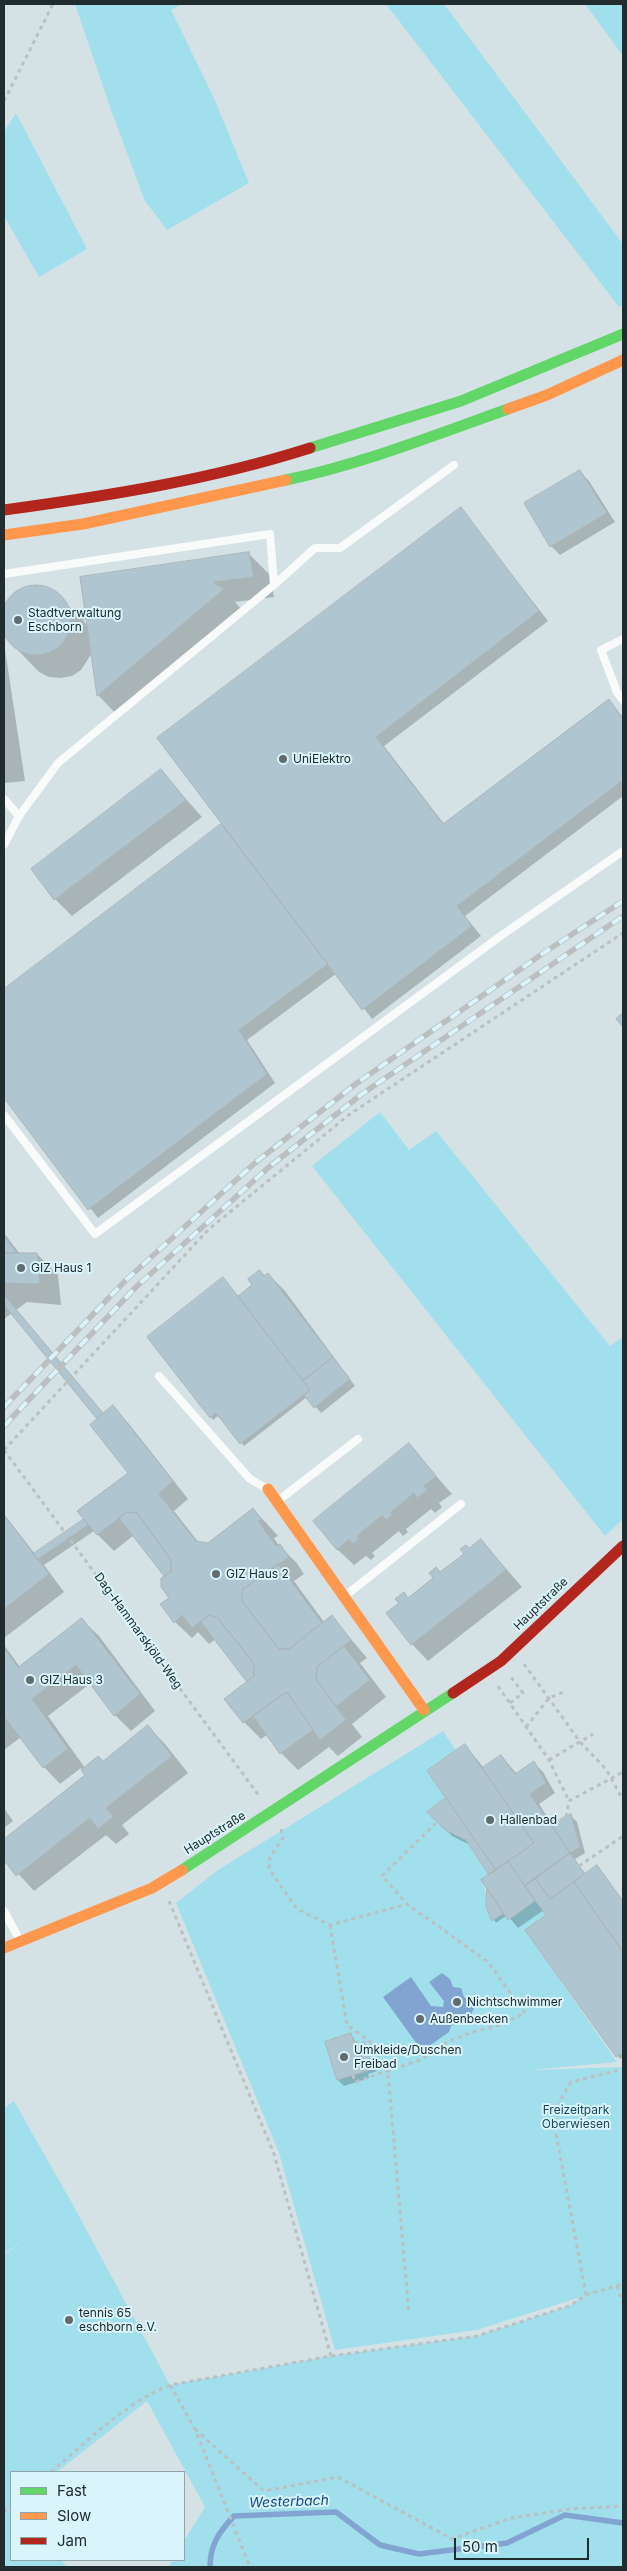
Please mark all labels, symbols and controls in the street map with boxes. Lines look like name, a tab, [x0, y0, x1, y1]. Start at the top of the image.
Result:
place label: Stadtverwaltung Eschborn	[28, 606, 121, 634]
marker: Stadtverwaltung Eschborn	[12, 614, 24, 626]
place label: UniElektro	[293, 752, 351, 766]
marker: UniElektro	[277, 753, 289, 765]
place label: GIZ Haus 1	[31, 1261, 91, 1275]
marker: GIZ Haus 1	[15, 1262, 27, 1274]
place label: GIZ Haus 2	[226, 1567, 289, 1581]
marker: GIZ Haus 2	[210, 1568, 222, 1580]
street label: Dag-Hammarskjöld-Weg	[91, 1570, 185, 1692]
street label: Hauptstraße	[511, 1575, 571, 1633]
place label: GIZ Haus 3	[40, 1673, 103, 1687]
marker: GIZ Haus 3	[24, 1674, 36, 1686]
street label: Hauptstraße	[182, 1808, 248, 1858]
place label: Hallenbad	[500, 1813, 557, 1827]
marker: Hallenbad	[484, 1814, 496, 1826]
place label: Nichtschwimmer	[467, 1995, 562, 2009]
marker: Nichtschwimmer	[451, 1996, 463, 2008]
place label: Außenbecken	[430, 2012, 508, 2026]
marker: Außenbecken	[414, 2013, 426, 2025]
place label: Umkleide/Duschen Freibad	[354, 2043, 462, 2071]
marker: Umkleide/Duschen Freibad	[338, 2051, 350, 2063]
park label: Freizeitpark Oberwiesen	[542, 2103, 610, 2131]
place label: tennis 65 eschborn e.V.	[79, 2306, 157, 2334]
marker: tennis 65 eschborn e.V.	[63, 2314, 75, 2326]
legend	[10, 2471, 185, 2561]
text: Fast	[57, 2481, 87, 2500]
water label: Westerbach	[249, 2492, 329, 2512]
text: Slow	[57, 2506, 91, 2525]
scale bar	[457, 2528, 592, 2560]
text: Jam	[57, 2531, 87, 2550]
text: 50 m	[462, 2537, 498, 2556]

